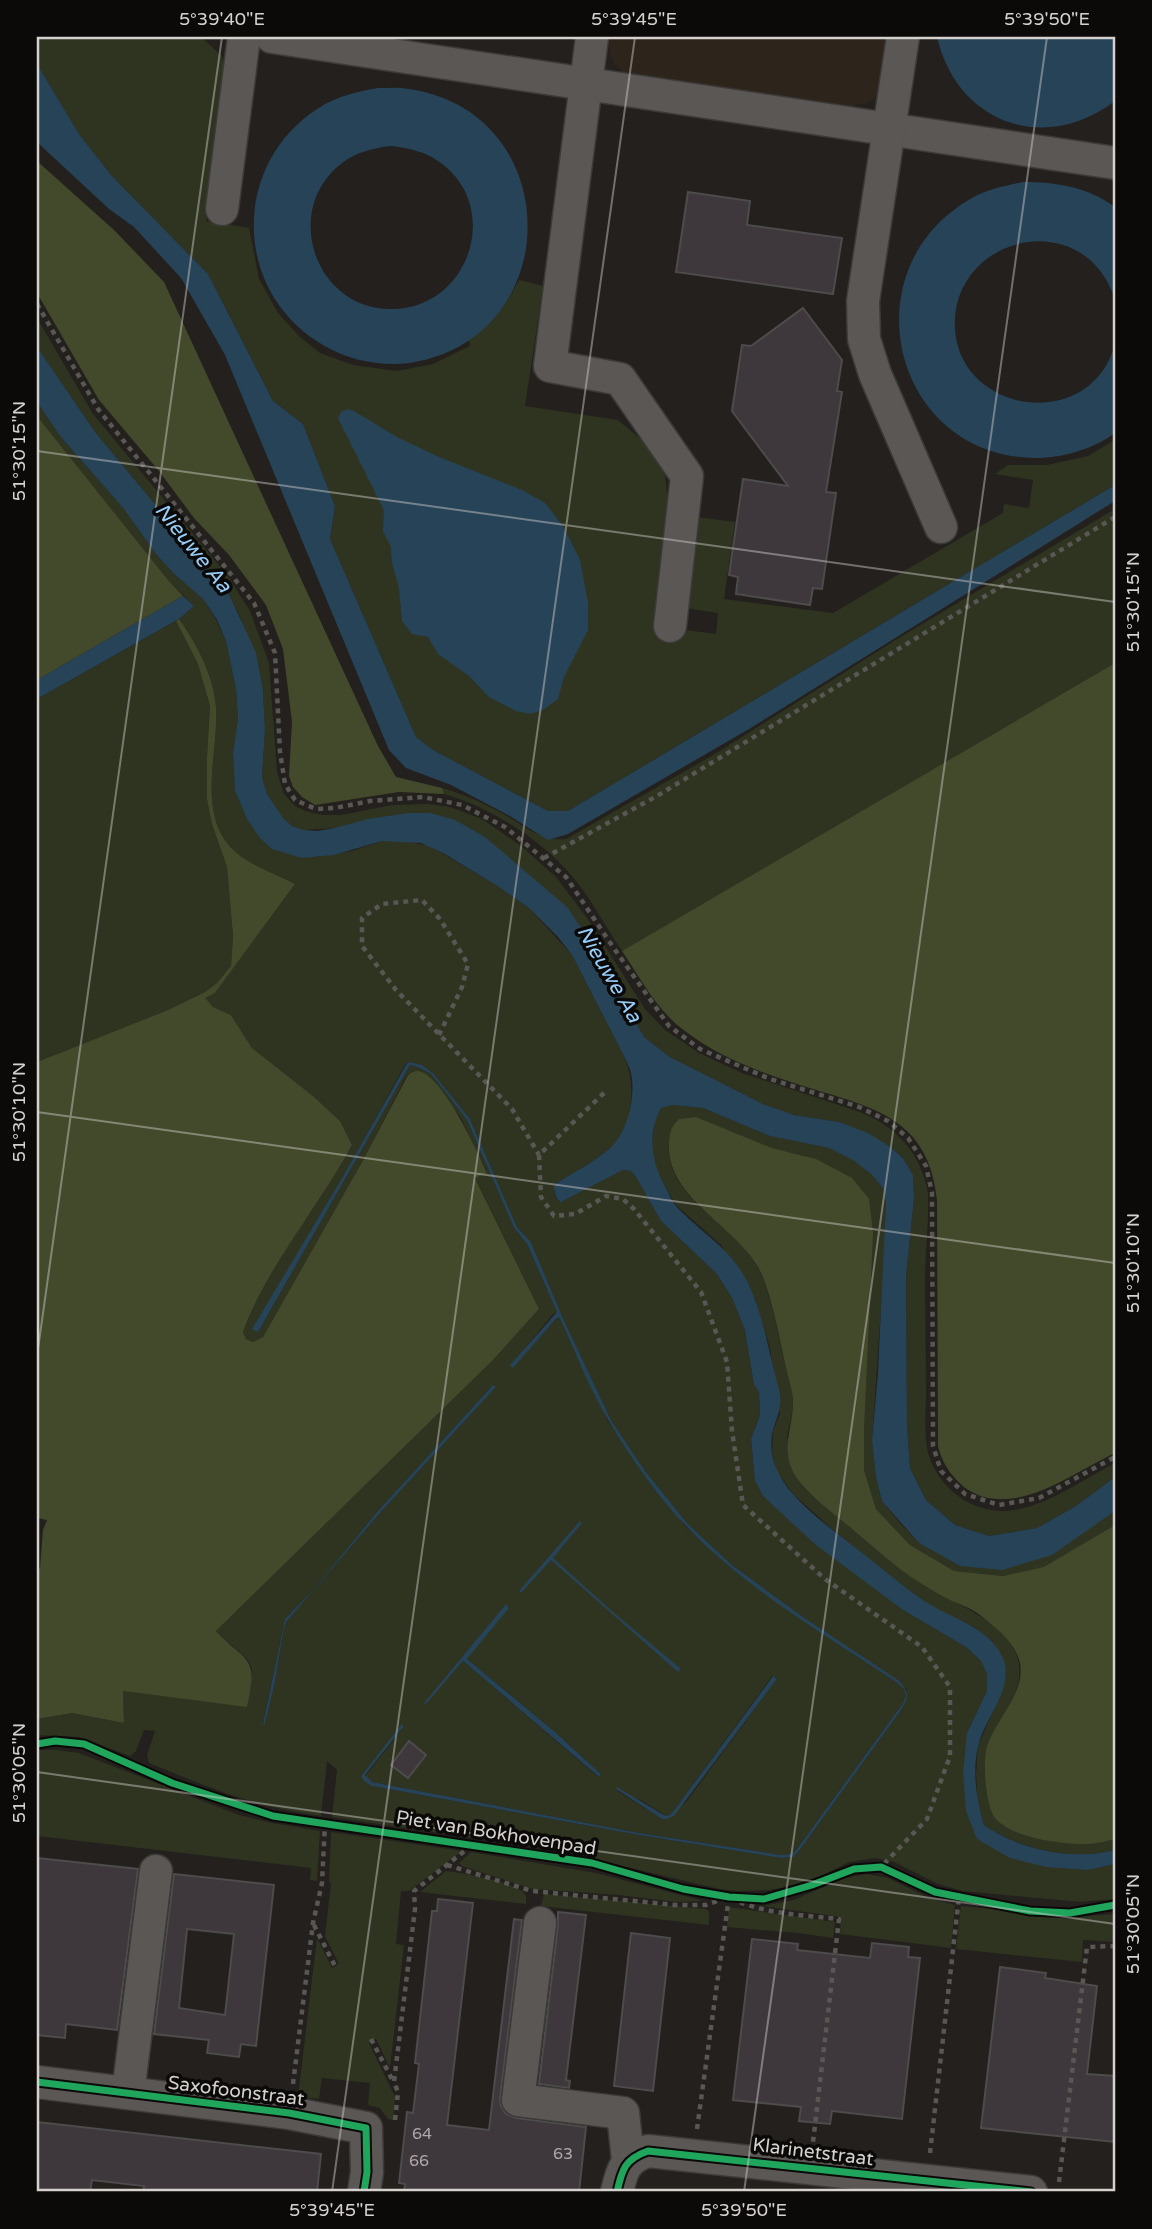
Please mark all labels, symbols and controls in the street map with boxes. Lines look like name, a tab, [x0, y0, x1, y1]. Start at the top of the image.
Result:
text: 5°39'40"E	[179, 8, 265, 30]
text: 5°39'45"E	[591, 8, 677, 30]
text: 5°39'50"E	[1004, 8, 1090, 30]
text: 51°30'15"N	[8, 401, 30, 501]
water label: Nieuwe Aa	[149, 498, 237, 599]
text: 51°30'15"N	[1122, 552, 1144, 652]
water label: Nieuwe Aa	[571, 921, 647, 1028]
text: 51°30'10"N	[8, 1062, 30, 1162]
text: 51°30'10"N	[1122, 1213, 1144, 1313]
text: 51°30'05"N	[8, 1723, 30, 1823]
street label: Piet van Bokhovenpad	[394, 1806, 598, 1860]
text: 51°30'05"N	[1122, 1874, 1144, 1974]
street label: Saxofoonstraat	[167, 2072, 305, 2110]
house number: 64	[412, 2124, 432, 2144]
street label: Klarinetstraat	[751, 2134, 875, 2170]
house number: 63	[553, 2144, 573, 2164]
house number: 66	[409, 2151, 429, 2171]
text: 5°39'45"E	[289, 2199, 375, 2221]
text: 5°39'50"E	[701, 2199, 787, 2221]

